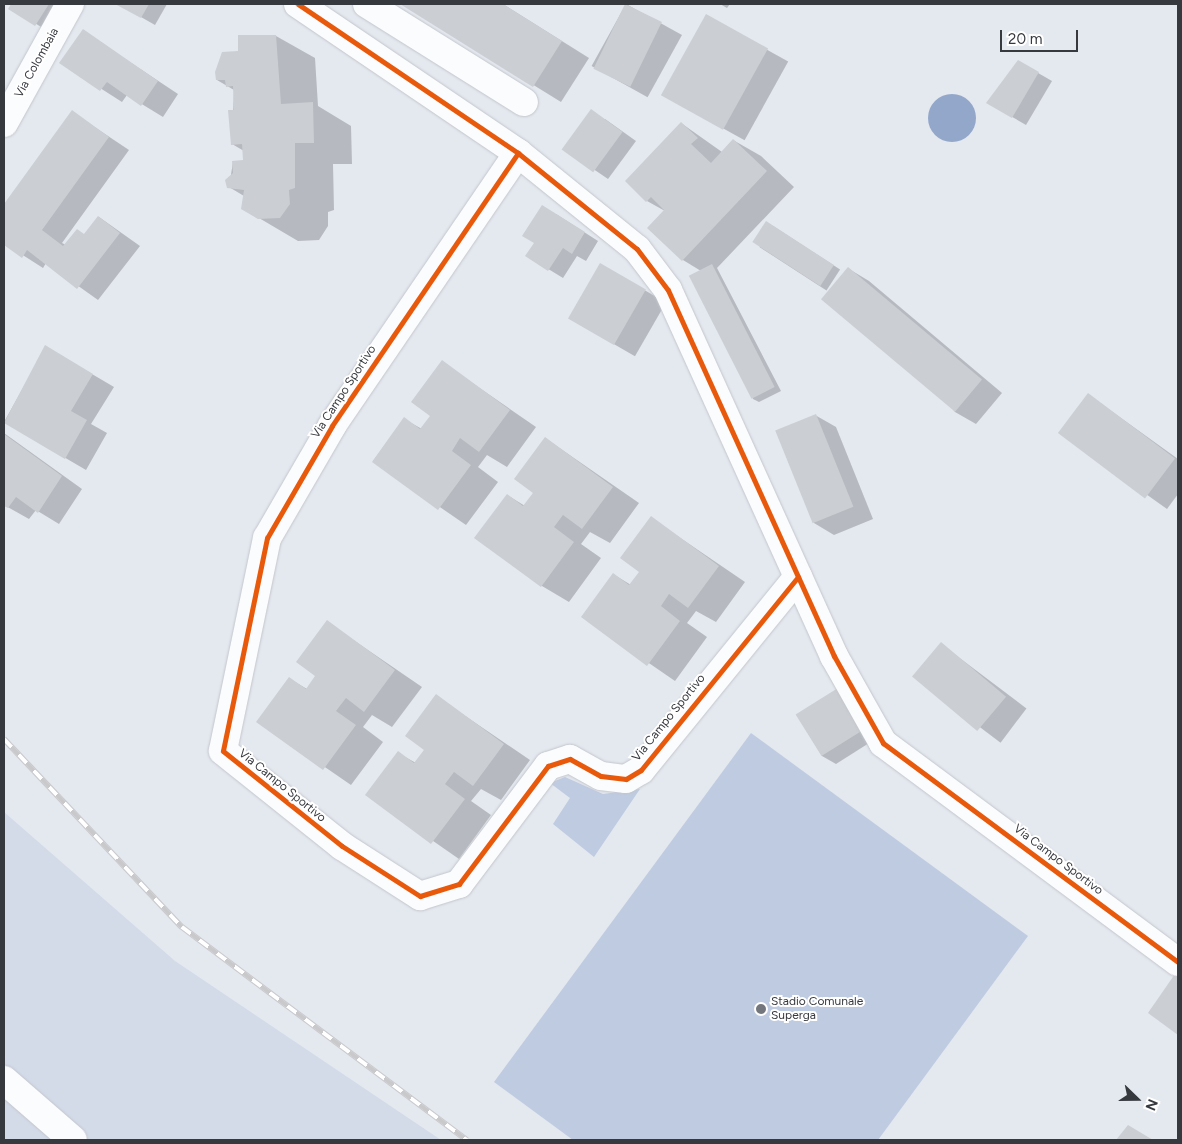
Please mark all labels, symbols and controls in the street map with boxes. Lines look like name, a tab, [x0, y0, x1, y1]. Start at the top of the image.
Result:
scale bar	[1002, 20, 1080, 52]
street label: Via Colombaia	[12, 26, 62, 100]
text: 20 m	[1008, 30, 1042, 48]
street label: Via Campo Sportivo	[309, 343, 379, 441]
street label: Via Campo Sportivo	[629, 671, 709, 765]
street label: Via Campo Sportivo	[235, 746, 329, 826]
street label: Via Campo Sportivo	[1011, 822, 1105, 898]
place label: Stadio Comunale Superga	[771, 995, 863, 1023]
marker: Stadio Comunale Superga	[755, 1003, 767, 1015]
north arrow	[1112, 1074, 1162, 1124]
text: N	[1141, 1097, 1161, 1113]

